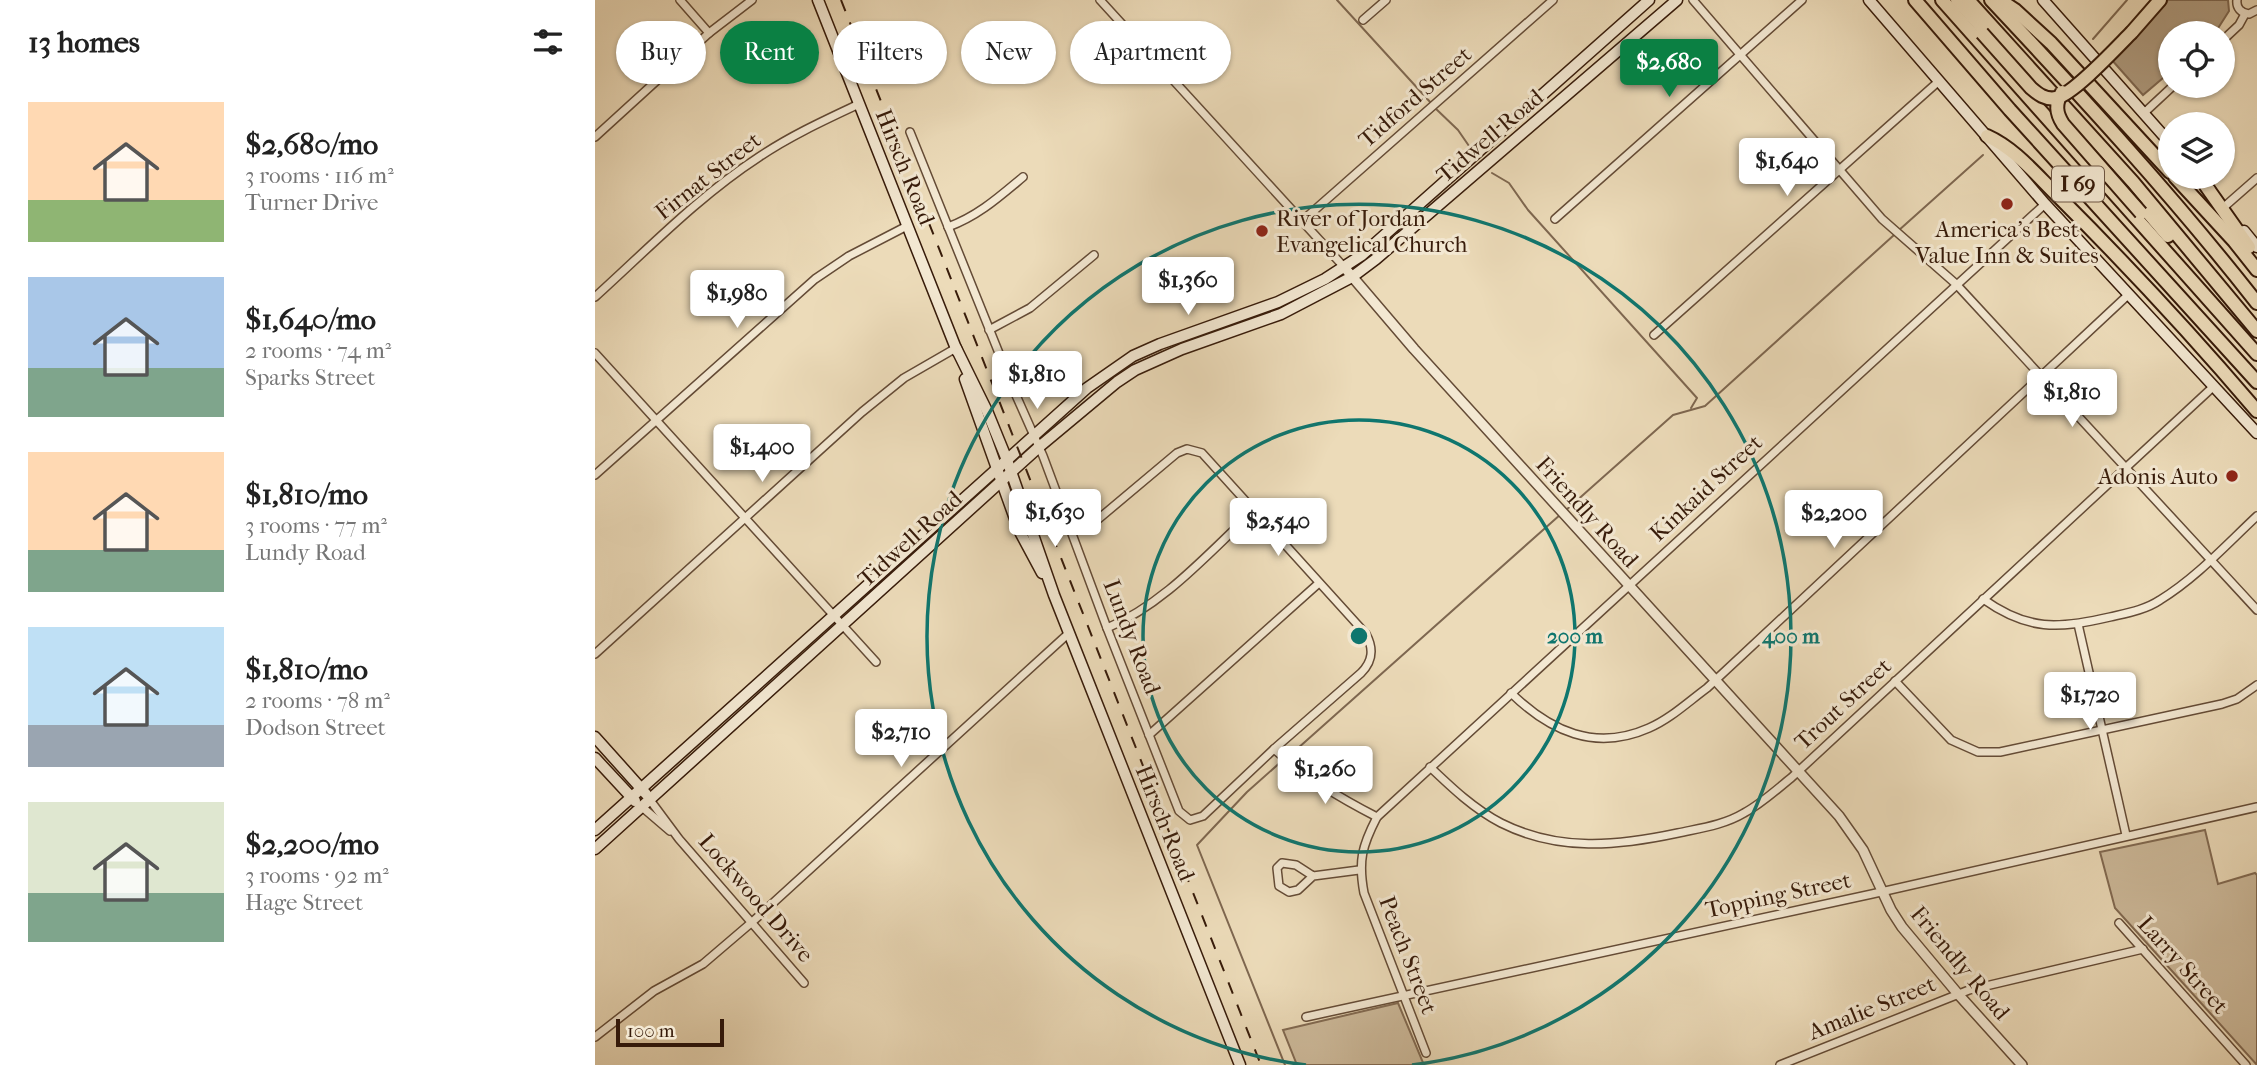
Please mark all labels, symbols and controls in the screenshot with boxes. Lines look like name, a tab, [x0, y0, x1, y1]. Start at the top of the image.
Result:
chip: Buy	[616, 21, 706, 84]
chip: Rent	[720, 21, 819, 84]
chip: Filters	[833, 21, 947, 84]
chip: New	[961, 21, 1056, 84]
chip: Apartment	[1070, 21, 1231, 84]
map controls	[2158, 21, 2235, 189]
button: locate	[2158, 21, 2235, 98]
icon: filters	[529, 23, 567, 61]
text: 13 homes	[28, 25, 140, 60]
pin: $2,680	[1612, 40, 1726, 99]
street label: Tidford Street	[1353, 41, 1477, 153]
text: $2,680	[1636, 48, 1702, 75]
street label: Tidwell Road	[1431, 83, 1549, 188]
street label: Hirsch Road	[870, 105, 941, 229]
button: layers	[2158, 112, 2235, 189]
street label: Firnat Street	[650, 126, 766, 226]
text: $2,680/mo	[245, 127, 378, 162]
icon: home	[84, 130, 168, 214]
pin: $1,640	[1730, 138, 1844, 198]
text: $1,640	[1755, 147, 1819, 174]
text: 3 rooms · 116 m²	[245, 162, 394, 189]
road number: I 69	[2052, 166, 2104, 202]
text: Turner Drive	[245, 189, 378, 216]
marker: America’s Best Value Inn & Suites	[1999, 196, 2015, 212]
place label: River of Jordan Evangelical Church	[1276, 205, 1467, 258]
place label: America’s Best Value Inn & Suites	[1914, 216, 2099, 269]
marker: River of Jordan Evangelical Church	[1254, 223, 1270, 239]
pin: $1,360	[1131, 258, 1245, 317]
text: $1,360	[1158, 266, 1218, 293]
pin: $1,980	[680, 270, 794, 330]
text: $1,980	[706, 279, 768, 306]
text: $1,640/mo	[245, 302, 376, 337]
icon: home	[84, 305, 168, 389]
text: 2 rooms · 74 m²	[245, 337, 391, 364]
pin: $1,810	[980, 352, 1094, 411]
text: $1,810	[1008, 360, 1066, 387]
text: Sparks Street	[245, 364, 375, 391]
pin: $1,810	[2015, 370, 2129, 429]
text: $1,810	[2043, 378, 2101, 405]
pin: $1,400	[705, 424, 819, 484]
street label: Kinkaid Street	[1644, 429, 1768, 547]
text: $1,400	[729, 433, 795, 460]
street label: Friendly Road	[1530, 451, 1644, 573]
place label: Adonis Auto	[2097, 463, 2218, 490]
marker: Adonis Auto	[2224, 468, 2240, 484]
text: $1,810/mo	[245, 477, 368, 512]
icon: home	[84, 480, 168, 564]
street label: Tidwell Road	[852, 485, 968, 593]
pin: $1,630	[998, 490, 1112, 549]
pin: $2,200	[1777, 490, 1891, 550]
text: $1,630	[1025, 498, 1085, 525]
pin: $2,540	[1221, 498, 1335, 558]
text: $2,200	[1801, 499, 1867, 526]
text: $2,540	[1246, 507, 1310, 534]
text: 3 rooms · 77 m²	[245, 512, 387, 539]
text: Lundy Road	[245, 539, 366, 566]
street label: Lundy Road	[1098, 576, 1166, 699]
centre of rings	[1347, 624, 1371, 648]
text: 200 m	[1547, 624, 1604, 648]
text: 400 m	[1761, 624, 1820, 649]
text: $1,810/mo	[245, 652, 368, 687]
street label: Trout Street	[1789, 653, 1897, 755]
icon: home	[84, 655, 168, 739]
pin: $1,720	[2033, 672, 2147, 732]
text: $1,720	[2060, 681, 2120, 708]
text: 2 rooms · 78 m²	[245, 687, 390, 714]
pin: $2,710	[844, 710, 958, 769]
text: Dodson Street	[245, 714, 386, 741]
text: $2,710	[871, 718, 931, 745]
pin: $1,260	[1268, 746, 1382, 806]
text: $1,260	[1294, 755, 1356, 782]
street label: Hirsch Road	[1130, 761, 1201, 885]
text: $2,200/mo	[245, 827, 379, 862]
street label: Lockwood Drive	[693, 828, 819, 968]
icon: home	[84, 830, 168, 914]
text: 3 rooms · 92 m²	[245, 862, 389, 889]
street label: Topping Street	[1703, 866, 1853, 924]
text: Hage Street	[245, 889, 363, 916]
street label: Peach Street	[1373, 892, 1443, 1018]
street label: Friendly Road	[1905, 901, 2016, 1026]
street label: Larry Street	[2132, 911, 2234, 1019]
street label: Amalie Street	[1804, 970, 1939, 1046]
scale bar	[616, 1016, 725, 1048]
text: 100 m	[627, 1020, 675, 1042]

